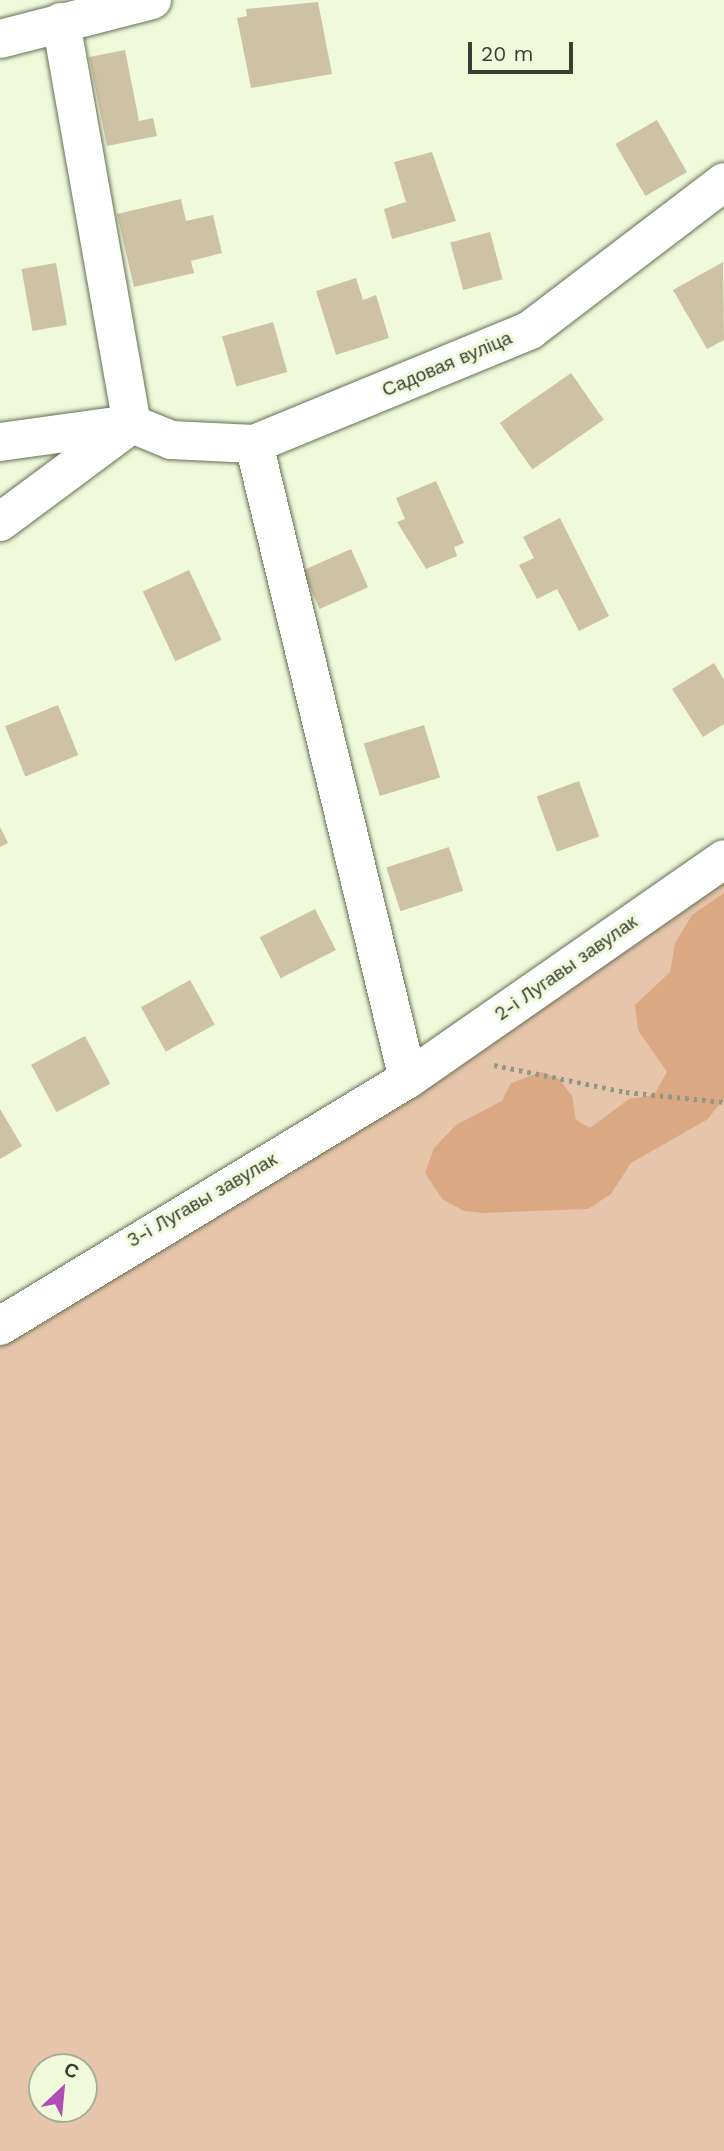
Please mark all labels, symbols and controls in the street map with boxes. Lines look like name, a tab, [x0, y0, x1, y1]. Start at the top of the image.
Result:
scale bar	[472, 28, 577, 72]
text: 20 m	[481, 41, 533, 66]
street label: Садовая вуліца	[379, 326, 515, 402]
street label: 2-і Лугавы завулак	[490, 910, 642, 1026]
street label: 3-і Лугавы завулак	[123, 1148, 281, 1252]
north arrow	[28, 2053, 98, 2123]
text: С	[60, 2057, 83, 2084]

